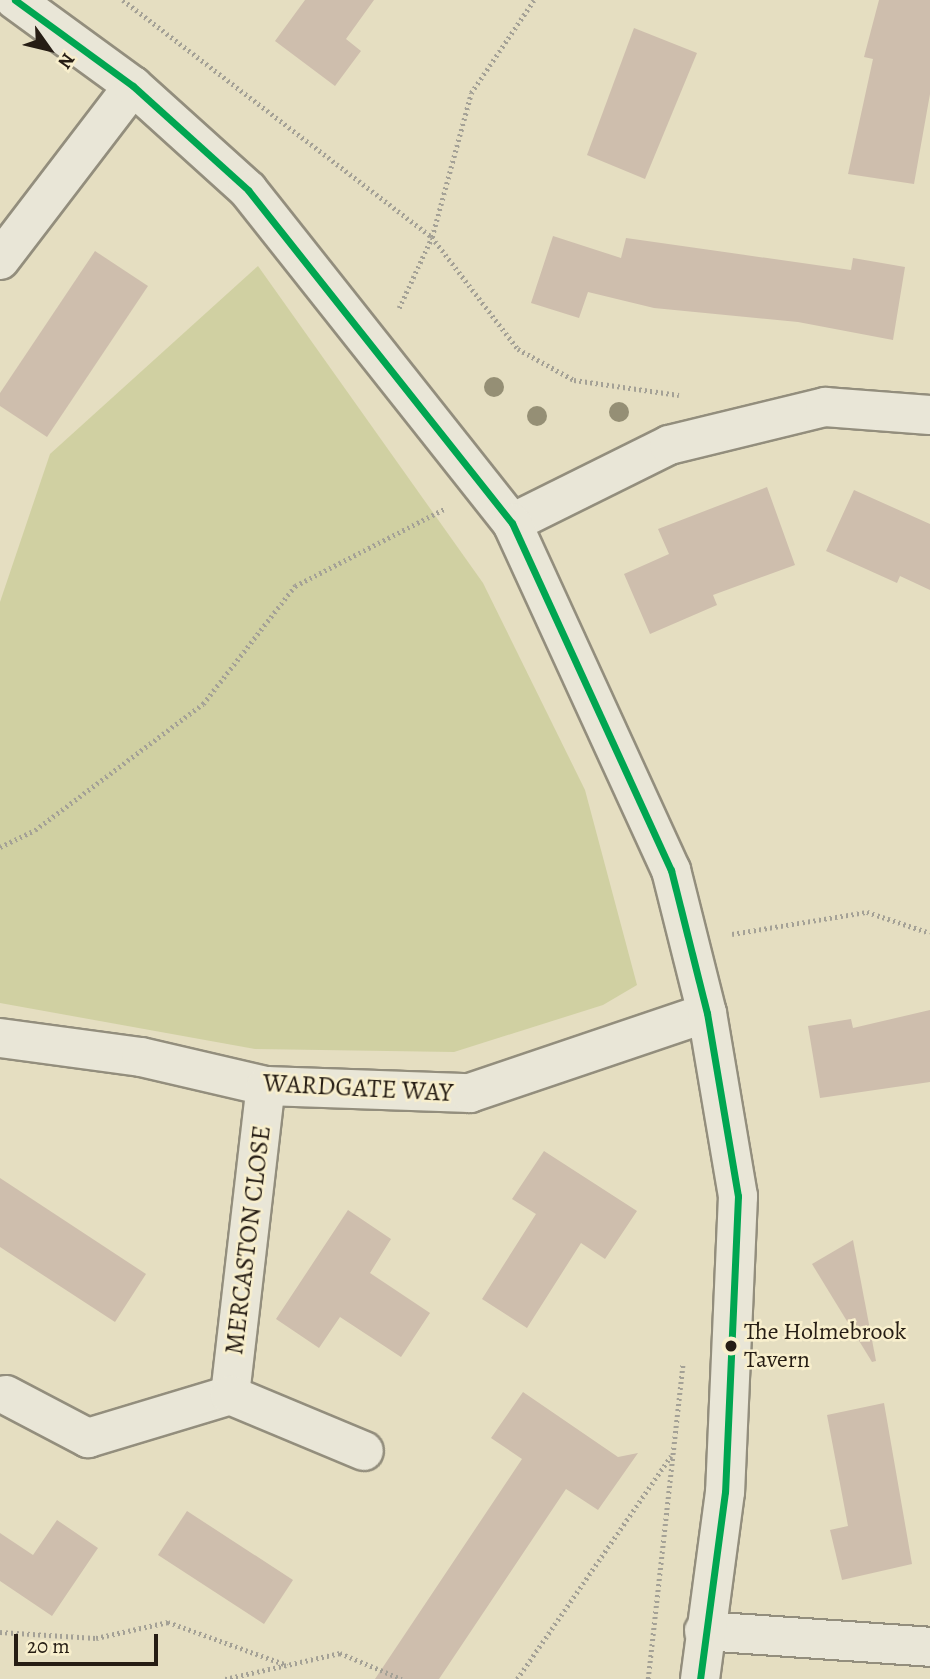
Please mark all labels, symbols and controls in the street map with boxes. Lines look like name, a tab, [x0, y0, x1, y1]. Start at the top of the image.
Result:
north arrow	[14, 14, 84, 84]
text: N	[52, 48, 81, 74]
street label: WARDGATE WAY	[262, 1067, 454, 1109]
street label: MERCASTON CLOSE	[218, 1124, 278, 1356]
place label: The Holmebrook Tavern	[744, 1318, 906, 1374]
marker: The Holmebrook Tavern	[724, 1339, 738, 1353]
scale bar	[18, 1620, 161, 1664]
text: 20 m	[27, 1632, 70, 1660]

